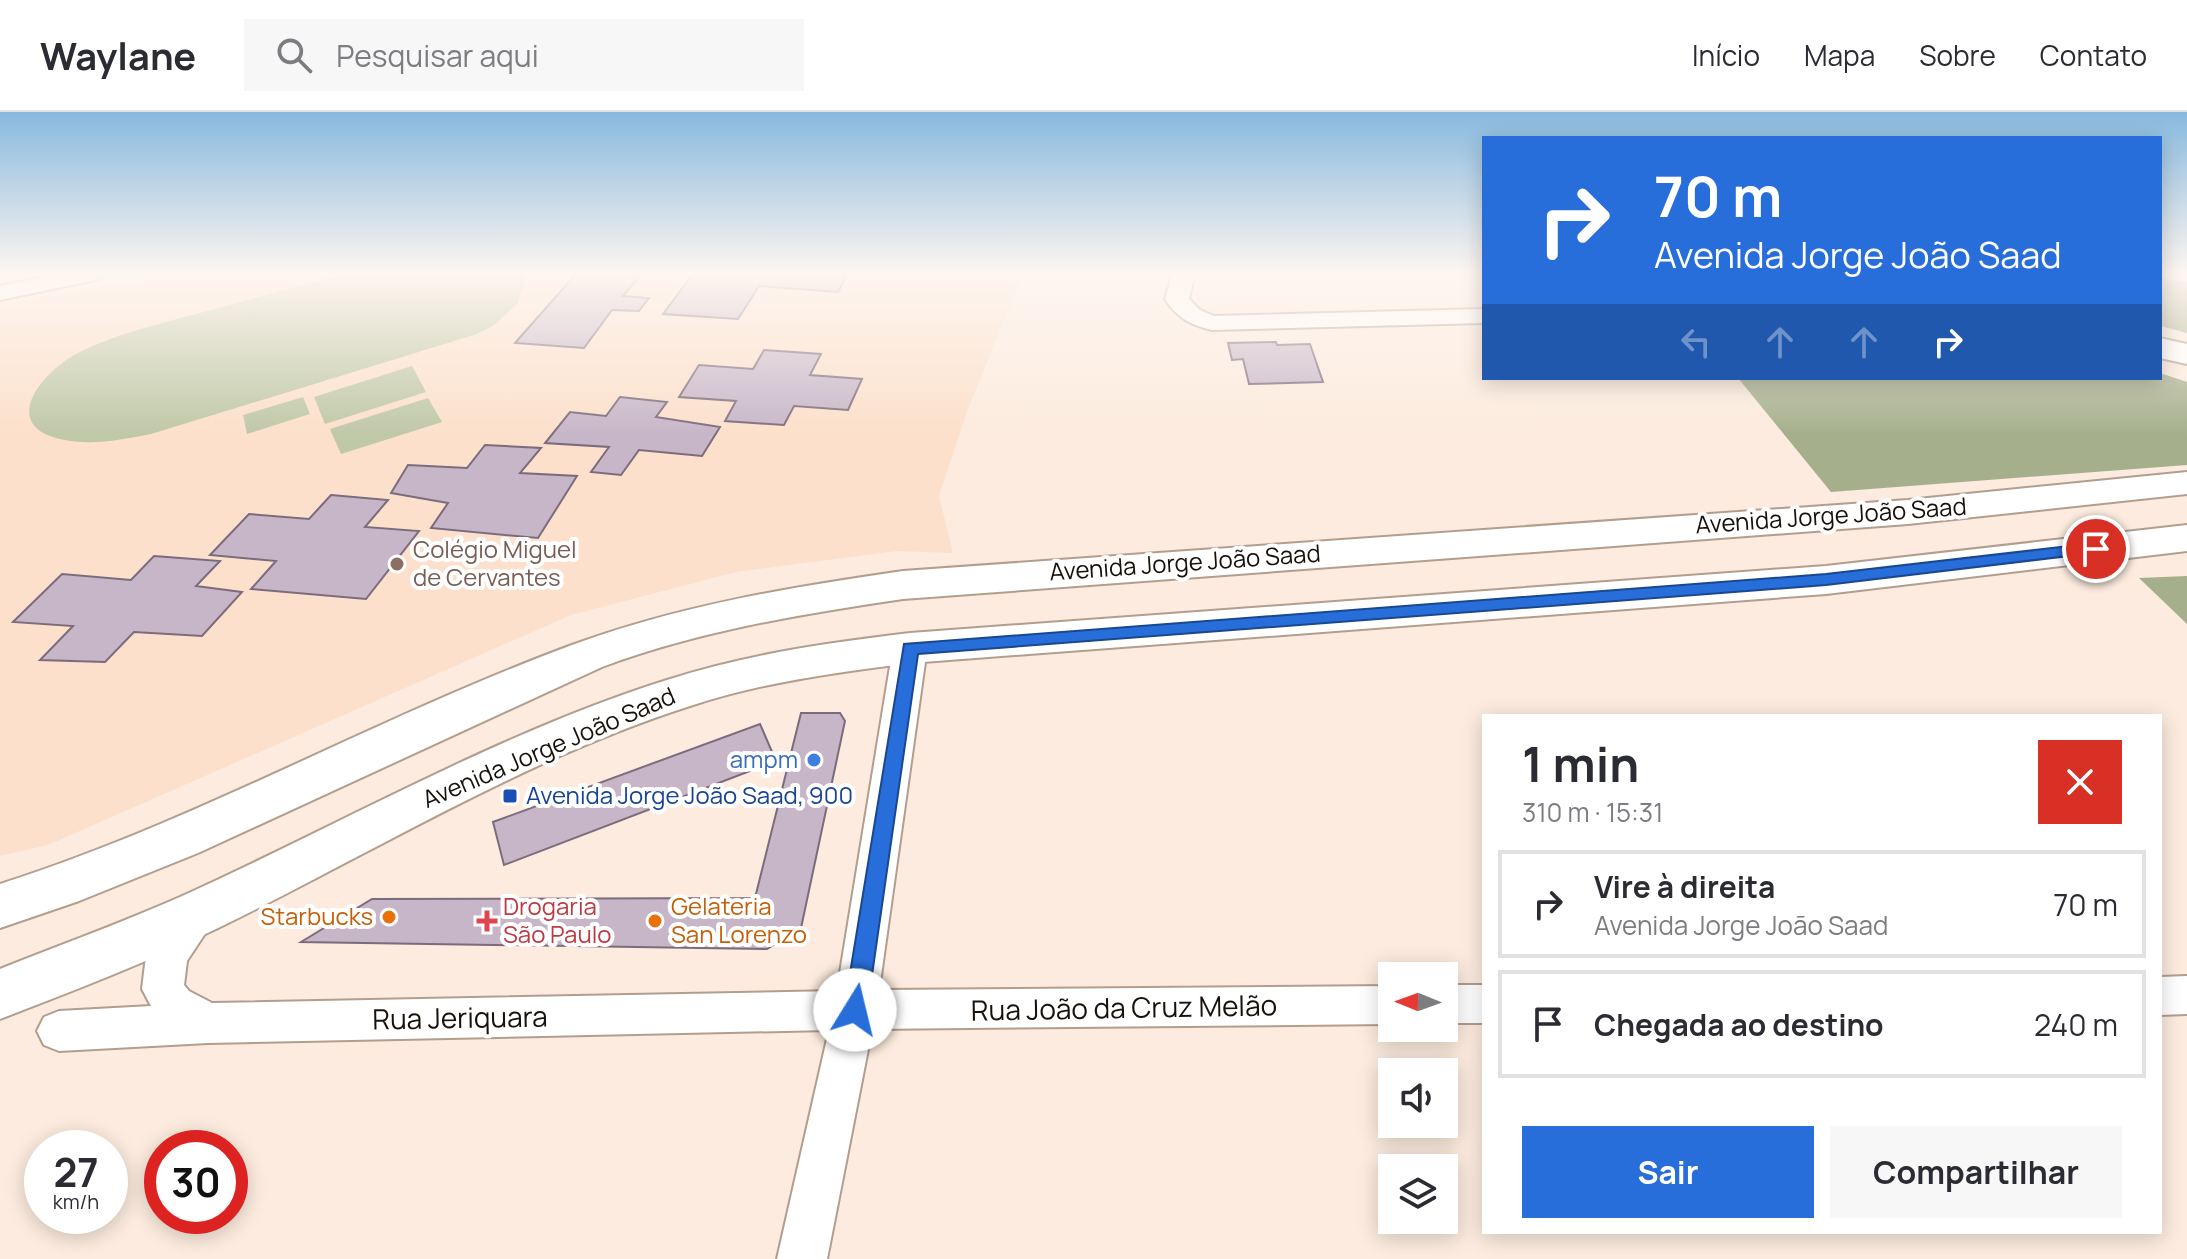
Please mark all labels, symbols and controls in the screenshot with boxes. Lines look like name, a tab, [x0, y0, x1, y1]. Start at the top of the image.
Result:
search box	[244, 19, 804, 91]
text: Waylane	[40, 29, 196, 81]
icon: search	[272, 33, 316, 77]
text: Pesquisar aqui	[336, 35, 539, 76]
text: Início	[1692, 36, 1760, 74]
text: Mapa	[1804, 36, 1875, 74]
text: Sobre	[1919, 36, 1996, 74]
text: Contato	[2040, 36, 2147, 74]
text: 70 m	[1654, 157, 1782, 234]
icon: right	[1522, 168, 1626, 272]
text: Avenida Jorge João Saad	[1654, 230, 2062, 279]
icon: left	[1674, 320, 1718, 364]
icon: ahead	[1758, 320, 1802, 364]
icon: ahead	[1842, 320, 1886, 364]
icon: right	[1926, 320, 1970, 364]
street label: Avenida Jorge João Saad	[1694, 489, 1968, 540]
pin	[2062, 515, 2130, 583]
icon: arrive	[2074, 527, 2118, 571]
place label: Colégio Miguel de Cervantes	[413, 532, 577, 593]
street label: Avenida Jorge João Saad	[1048, 536, 1322, 587]
marker: Colégio Miguel de Cervantes	[388, 555, 406, 573]
street label: Avenida Jorge João Saad	[417, 678, 680, 815]
text: 1 min	[1522, 731, 1639, 796]
button: close	[2038, 740, 2122, 824]
place label: ampm	[730, 742, 798, 775]
marker: ampm	[805, 751, 823, 769]
place label: Avenida Jorge João Saad, 900	[526, 778, 853, 811]
marker: Avenida Jorge João Saad, 900	[501, 787, 519, 805]
text: 310 m · 15:31	[1522, 794, 1663, 830]
text: Vire à direita	[1594, 866, 1775, 907]
icon: right	[1526, 882, 1570, 926]
text: 70 m	[2053, 884, 2118, 925]
place label: Drogaria São Paulo	[503, 889, 611, 950]
place label: Gelateria San Lorenzo	[671, 889, 807, 950]
place label: Starbucks	[261, 899, 373, 932]
text: Avenida Jorge João Saad	[1594, 907, 1888, 943]
marker: Starbucks	[380, 908, 398, 926]
marker: Drogaria São Paulo	[478, 912, 496, 930]
marker: Gelateria San Lorenzo	[646, 912, 664, 930]
north arrow	[1378, 962, 1458, 1042]
map controls	[1378, 962, 1458, 1234]
position arrow	[813, 968, 897, 1052]
street label: Rua João da Cruz Melão	[971, 985, 1277, 1029]
street label: Rua Jeriquara	[372, 996, 548, 1038]
icon: arrive	[1526, 1002, 1570, 1046]
text: Chegada ao destino	[1594, 1004, 1884, 1045]
text: 240 m	[2034, 1004, 2118, 1045]
button: sound	[1378, 1058, 1458, 1138]
button: Sair	[1522, 1126, 1814, 1218]
button: Compartilhar	[1830, 1126, 2122, 1218]
speed limit sign: 30	[144, 1130, 248, 1234]
text: 27	[53, 1144, 99, 1199]
button: layers	[1378, 1154, 1458, 1234]
text: km/h	[53, 1188, 99, 1215]

